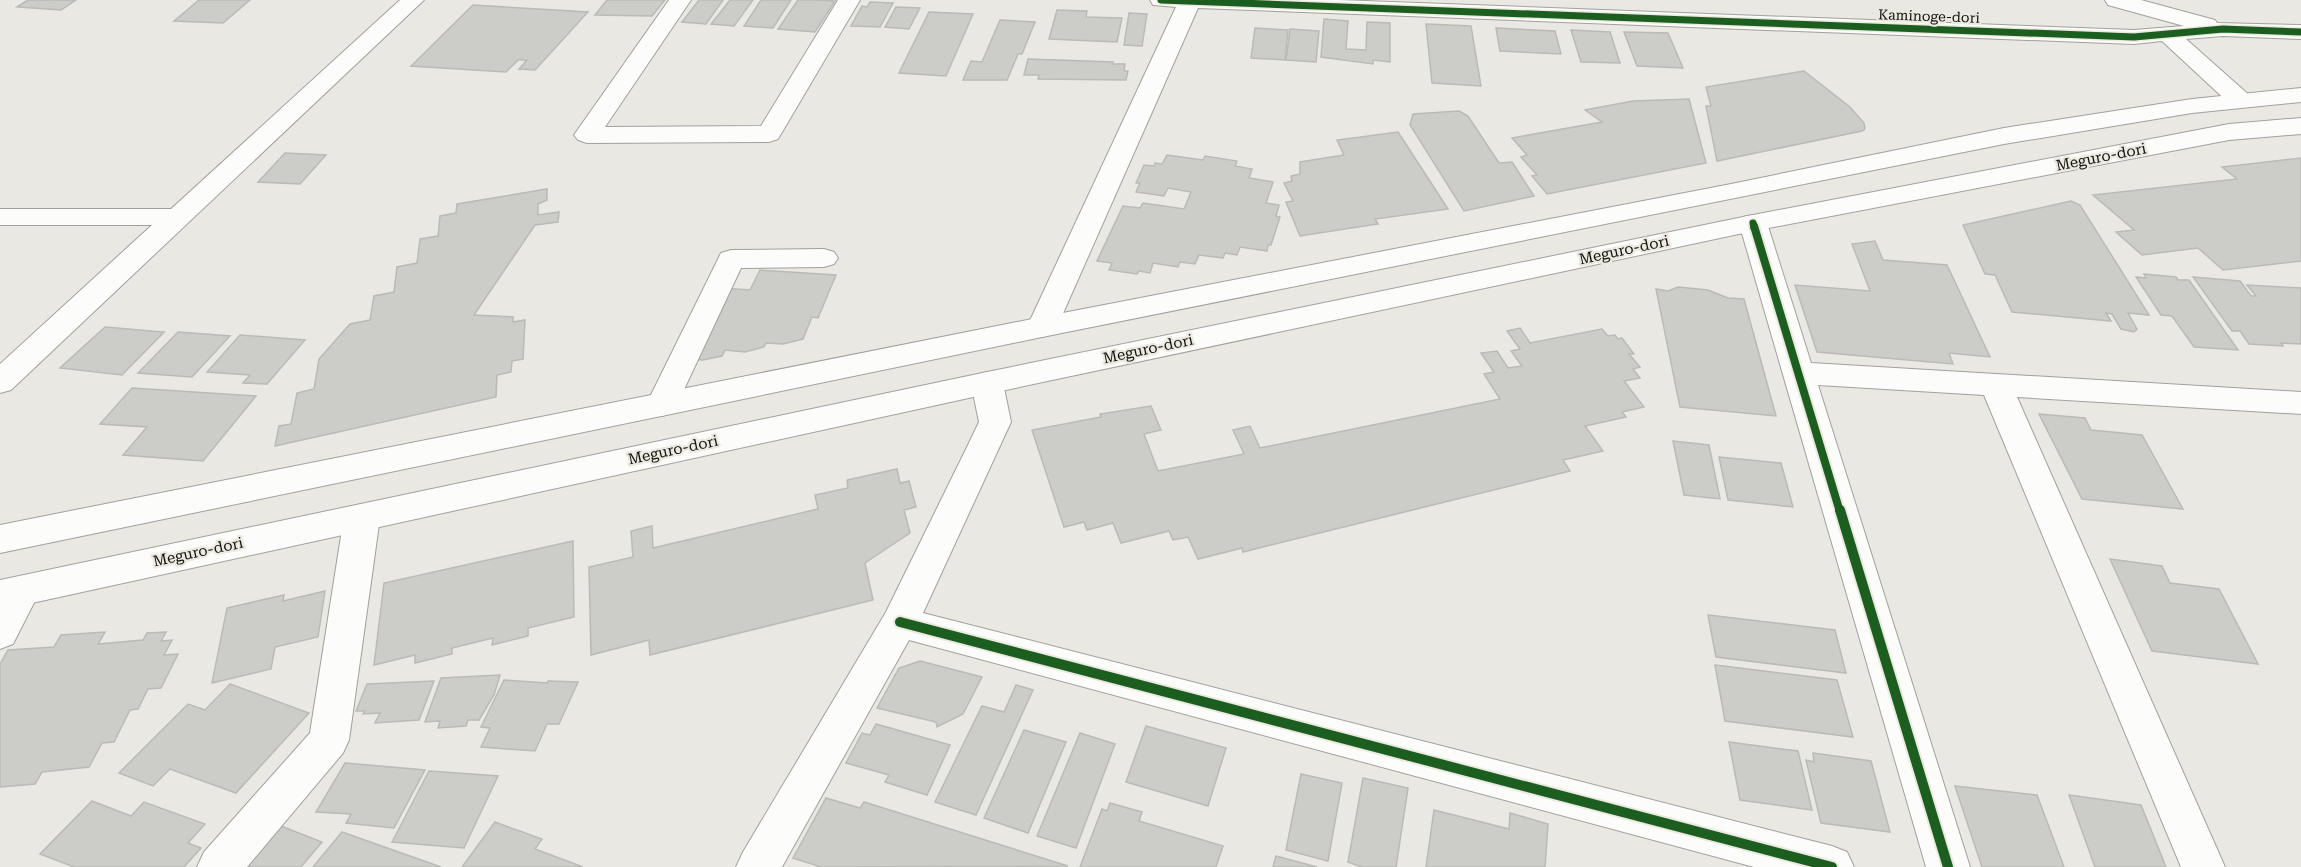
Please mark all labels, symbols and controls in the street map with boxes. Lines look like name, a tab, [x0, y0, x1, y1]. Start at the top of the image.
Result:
street label: Kaminoge-dori	[1878, 6, 1981, 26]
street label: Meguro-dori	[2054, 139, 2148, 175]
street label: Meguro-dori	[1577, 232, 1671, 268]
street label: Meguro-dori	[1101, 331, 1195, 367]
street label: Meguro-dori	[626, 432, 720, 468]
street label: Meguro-dori	[151, 534, 245, 570]

